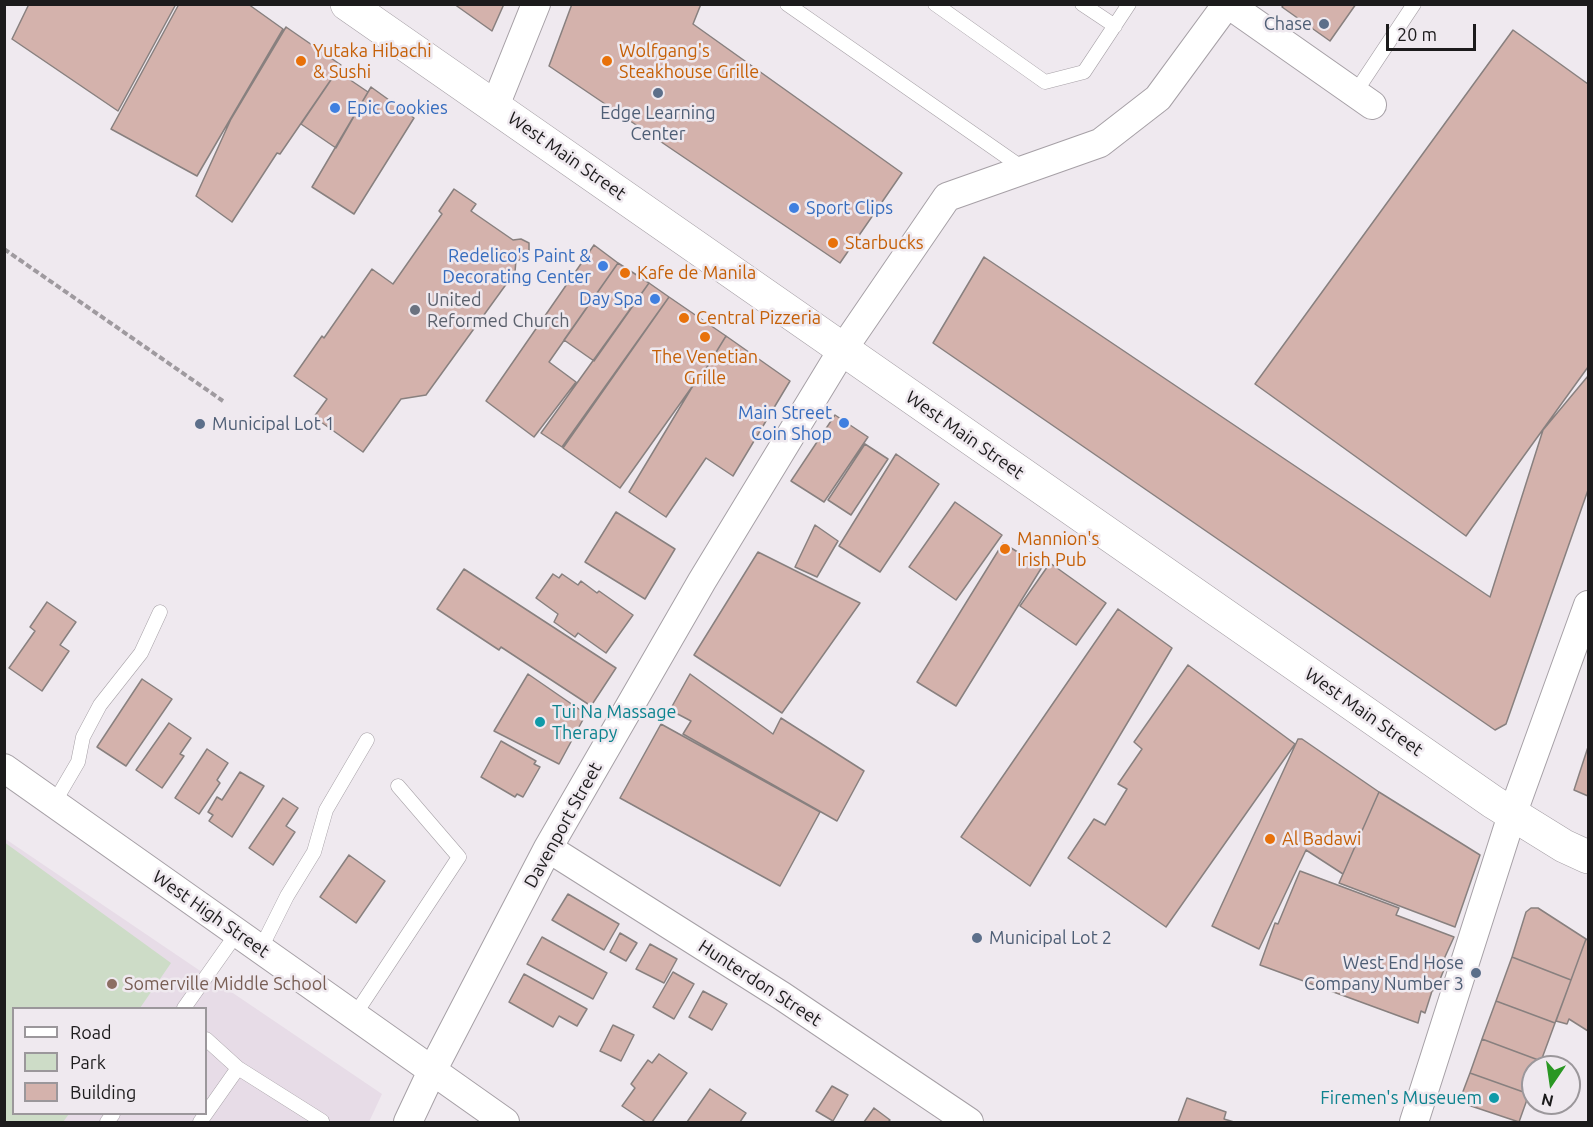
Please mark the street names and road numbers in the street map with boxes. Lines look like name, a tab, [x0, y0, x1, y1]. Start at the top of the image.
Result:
street label: West Main Street	[504, 107, 630, 205]
street label: West Main Street	[902, 386, 1028, 484]
street label: West Main Street	[1301, 663, 1427, 761]
street label: Davenport Street	[520, 758, 606, 892]
street label: West High Street	[149, 866, 273, 962]
street label: Hunterdon Street	[694, 935, 826, 1031]

